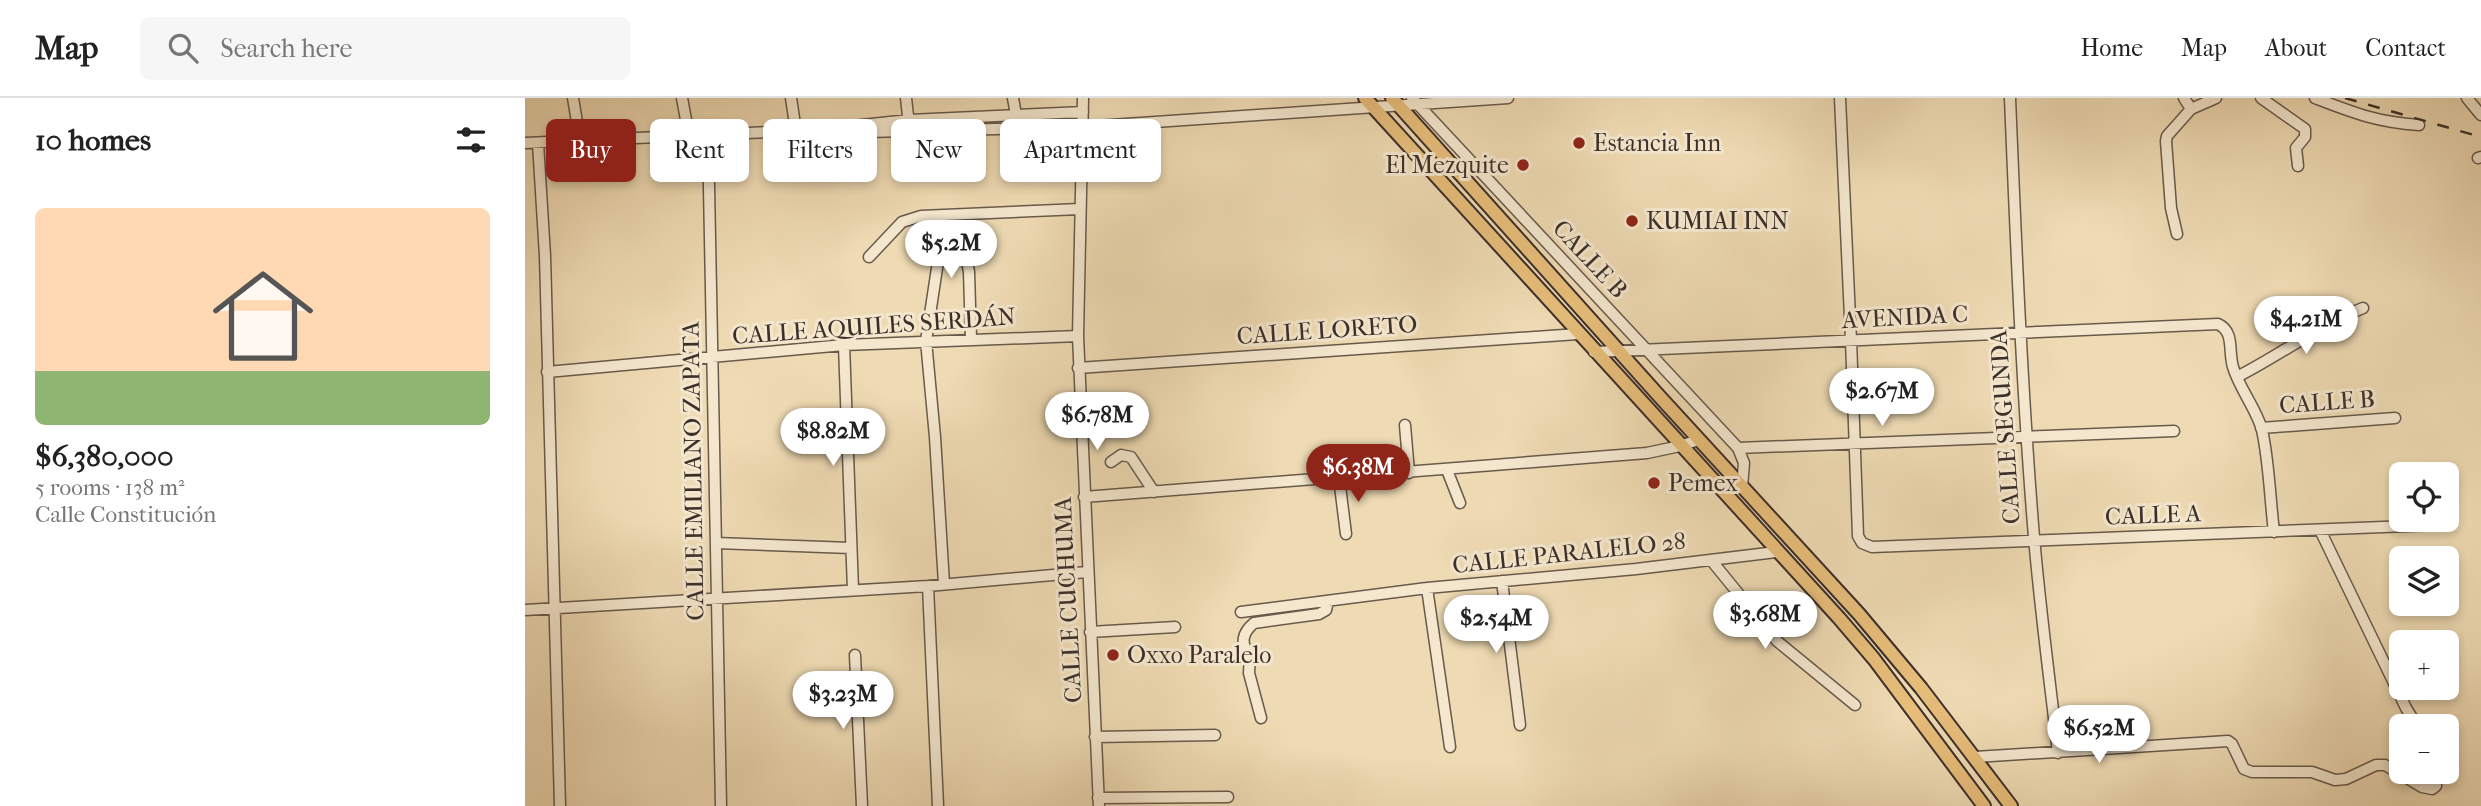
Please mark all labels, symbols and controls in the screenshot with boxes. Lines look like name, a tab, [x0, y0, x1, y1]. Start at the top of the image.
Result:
search box	[140, 17, 630, 80]
text: Map	[35, 29, 98, 68]
icon: search	[164, 29, 202, 67]
text: Search here	[220, 33, 352, 64]
text: Home	[2081, 34, 2143, 62]
text: Map	[2181, 34, 2227, 62]
text: About	[2265, 34, 2327, 62]
text: Contact	[2365, 34, 2446, 62]
chip: Buy	[546, 119, 636, 182]
chip: Rent	[650, 119, 749, 182]
chip: Filters	[763, 119, 877, 182]
chip: New	[891, 119, 986, 182]
chip: Apartment	[1000, 119, 1161, 182]
icon: filters	[452, 121, 490, 159]
text: 10 homes	[35, 123, 151, 158]
place label: Estancia Inn	[1593, 129, 1721, 157]
marker: Estancia Inn	[1571, 135, 1587, 151]
place label: El Mezquite	[1385, 151, 1509, 179]
marker: El Mezquite	[1515, 157, 1531, 173]
place label: KUMIAI INN	[1646, 207, 1789, 235]
marker: KUMIAI INN	[1624, 213, 1640, 229]
street label: CALLE B	[1547, 214, 1633, 304]
pin: $5.2M	[902, 220, 1000, 280]
text: $5.2M	[921, 229, 981, 256]
icon: home	[200, 253, 326, 379]
pin: $4.21M	[2249, 296, 2363, 356]
street label: AVENIDA C	[1840, 300, 1969, 334]
street label: CALLE AQUILES SERDÁN	[731, 301, 1017, 350]
text: $4.21M	[2270, 305, 2342, 332]
street label: CALLE LORETO	[1236, 310, 1418, 350]
street label: CALLE EMILIANO ZAPATA	[676, 321, 710, 621]
street label: CALLE SEGUNDA	[1984, 329, 2026, 525]
pin: $2.67M	[1825, 368, 1939, 428]
text: $2.67M	[1845, 377, 1919, 404]
street label: CALLE B	[2278, 385, 2376, 419]
pin: $6.78M	[1040, 392, 1154, 452]
text: $6.78M	[1061, 401, 1133, 428]
pin: $8.82M	[776, 408, 890, 468]
text: $8.82M	[796, 417, 870, 444]
text: $6,380,000	[35, 439, 174, 474]
pin: $6.38M	[1301, 444, 1415, 504]
text: $6.38M	[1322, 453, 1394, 480]
map controls	[2389, 462, 2459, 784]
button: locate	[2389, 462, 2459, 532]
place label: Pemex	[1668, 469, 1738, 497]
text: 5 rooms · 138 m²	[35, 474, 185, 501]
marker: Pemex	[1646, 475, 1662, 491]
street label: CALLE CUCHUMA	[1049, 496, 1087, 704]
street label: CALLE A	[2105, 499, 2202, 531]
text: Calle Constitución	[35, 501, 216, 528]
street label: CALLE PARALELO 28	[1451, 527, 1687, 579]
button: layers	[2389, 546, 2459, 616]
pin: $3.68M	[1708, 592, 1822, 651]
pin: $2.54M	[1439, 596, 1553, 655]
text: $3.68M	[1729, 600, 1801, 627]
text: $2.54M	[1460, 604, 1532, 631]
button: +	[2389, 630, 2459, 700]
place label: Oxxo Paralelo	[1127, 641, 1271, 669]
marker: Oxxo Paralelo	[1105, 647, 1121, 663]
pin: $3.23M	[786, 672, 900, 731]
text: $3.23M	[809, 680, 877, 707]
pin: $6.52M	[2042, 706, 2156, 765]
text: $6.52M	[2063, 714, 2135, 741]
button: −	[2389, 714, 2459, 784]

